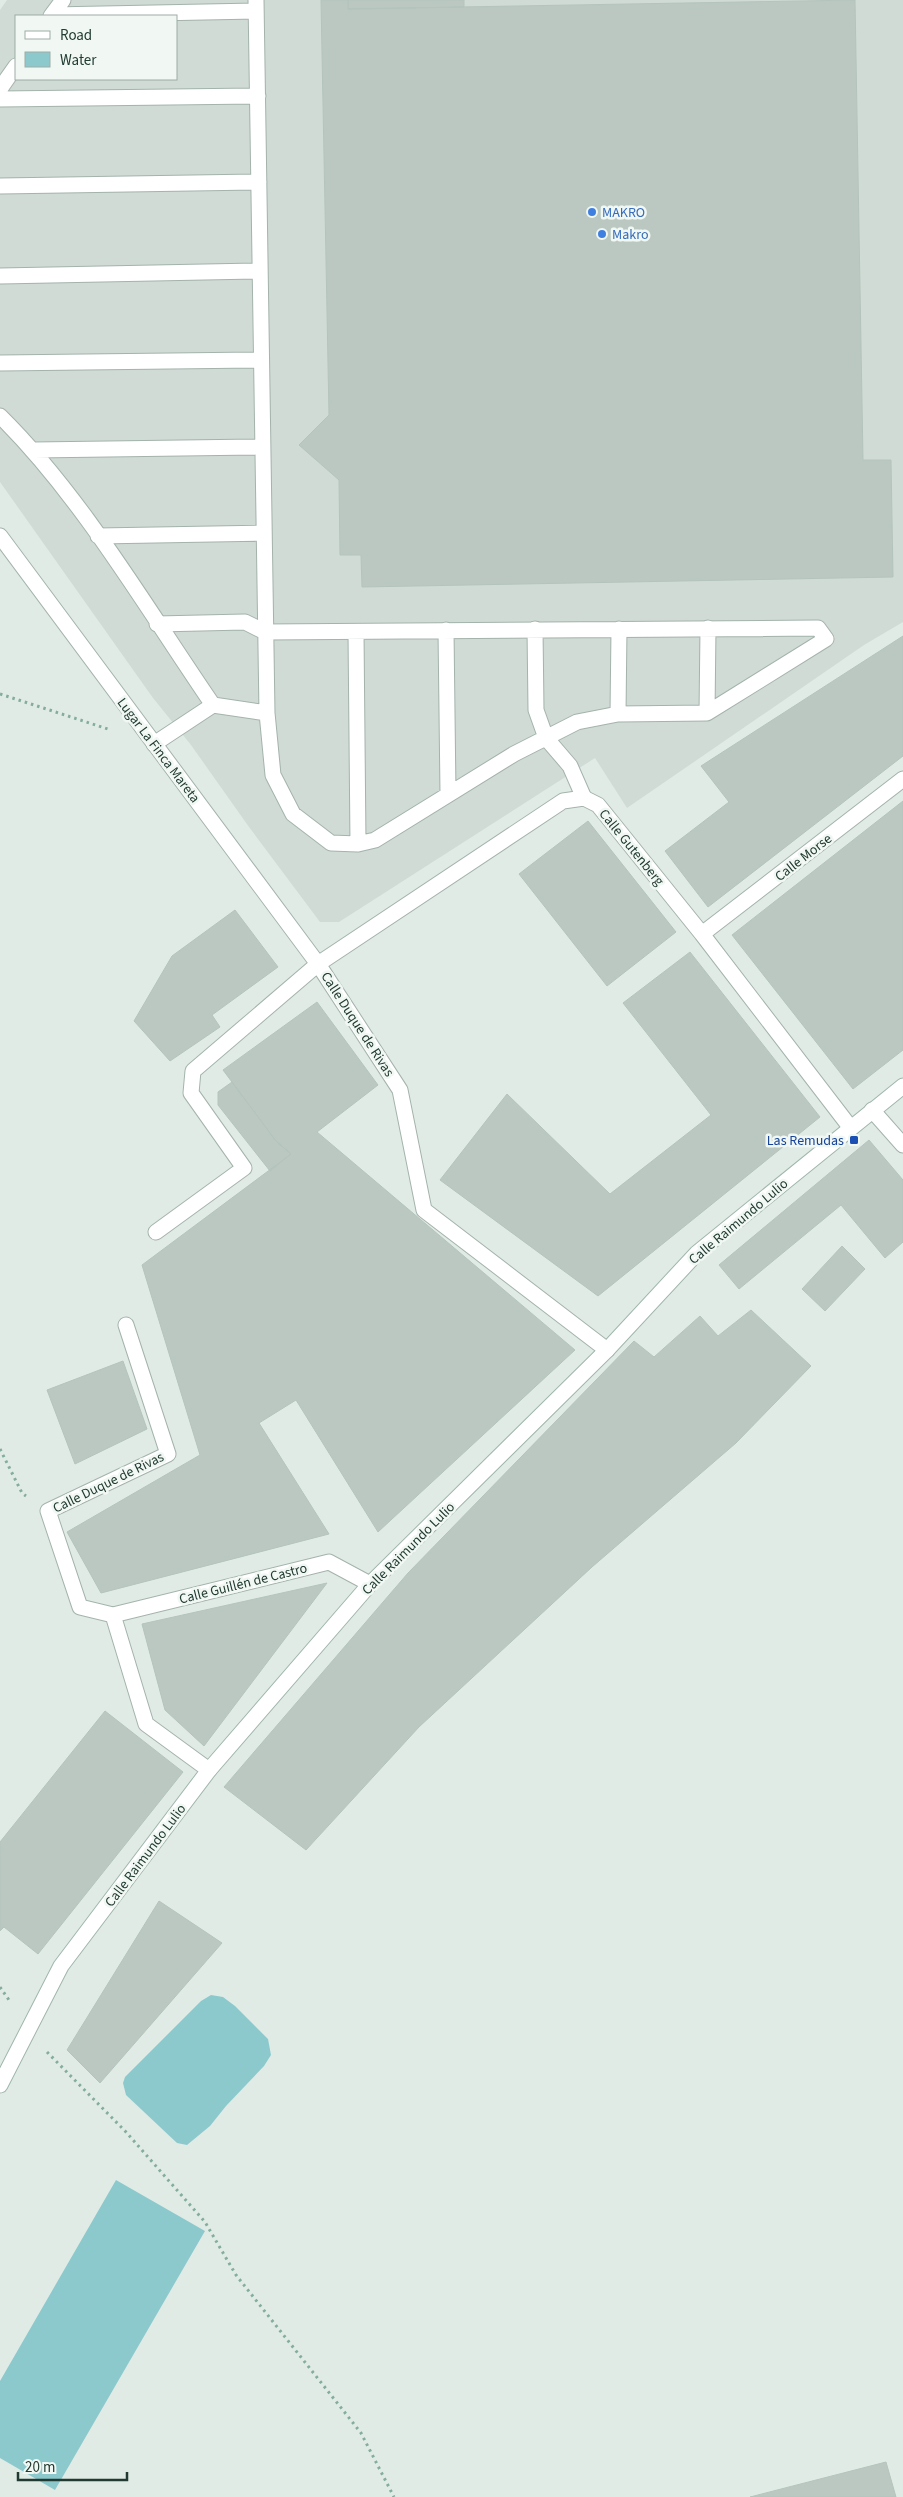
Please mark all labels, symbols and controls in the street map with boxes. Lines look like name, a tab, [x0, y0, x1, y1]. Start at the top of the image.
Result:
legend	[15, 15, 178, 80]
text: Road	[60, 25, 92, 46]
text: Water	[60, 50, 97, 71]
place label: MAKRO	[602, 203, 645, 223]
marker: MAKRO	[586, 206, 598, 218]
place label: Makro	[612, 225, 648, 245]
marker: Makro	[596, 228, 608, 240]
street label: Lugar La Finca Mareta	[112, 694, 204, 807]
street label: Calle Gutenberg	[594, 805, 669, 890]
street label: Calle Morse	[771, 829, 836, 886]
street label: Calle Duque de Rivas	[316, 968, 399, 1081]
place label: Las Remudas	[767, 1131, 844, 1151]
marker: Las Remudas	[848, 1134, 860, 1146]
street label: Calle Raimundo Lulio	[685, 1174, 793, 1269]
street label: Calle Duque de Rivas	[49, 1447, 167, 1518]
street label: Calle Raimundo Lulio	[358, 1498, 460, 1600]
street label: Calle Guillén de Castro	[177, 1558, 309, 1610]
street label: Calle Raimundo Lulio	[100, 1800, 191, 1911]
scale bar	[18, 2450, 126, 2482]
text: 20 m	[25, 2457, 55, 2478]

